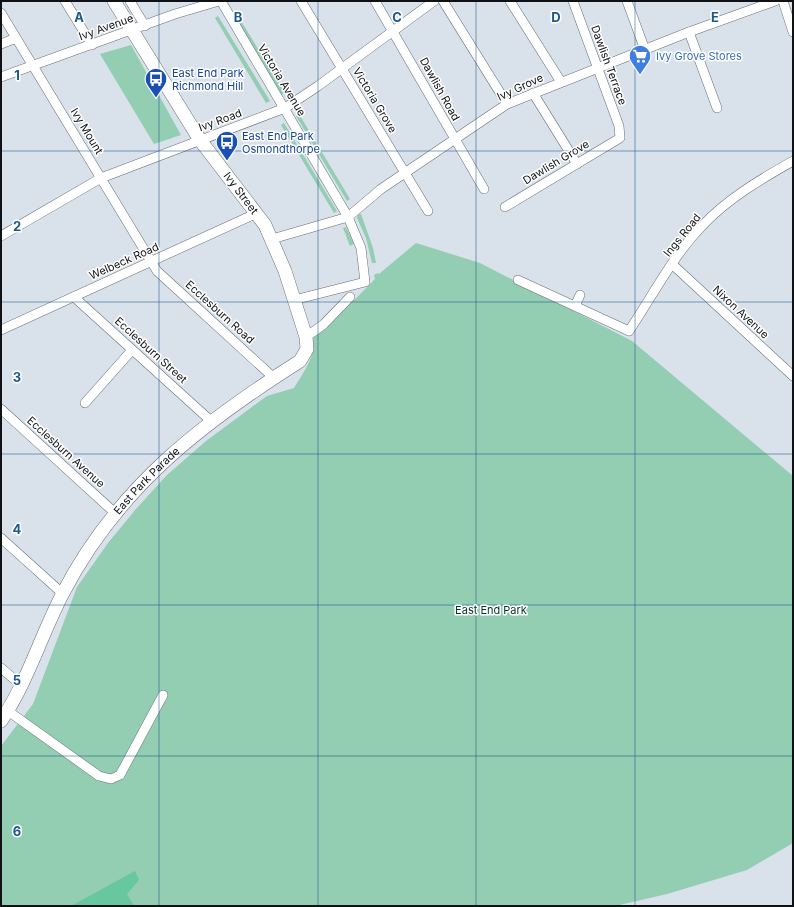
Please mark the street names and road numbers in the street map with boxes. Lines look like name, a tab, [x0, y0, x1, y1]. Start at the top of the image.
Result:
street label: Ivy Avenue	[77, 11, 135, 43]
street label: Dawlish Terrace	[588, 23, 630, 107]
street label: Victoria Avenue	[255, 41, 309, 119]
street label: Dawlish Road	[417, 55, 463, 123]
street label: Victoria Grove	[350, 65, 400, 135]
street label: Ivy Grove	[495, 70, 545, 104]
street label: Ivy Mount	[68, 105, 106, 157]
street label: Ivy Road	[196, 106, 244, 134]
street label: Dawlish Grove	[520, 137, 592, 187]
street label: Ivy Street	[221, 169, 262, 217]
street label: Ings Road	[660, 211, 704, 259]
street label: Welbeck Road	[87, 239, 161, 283]
street label: Ecclesburn Road	[183, 277, 257, 347]
street label: Nixon Avenue	[710, 282, 772, 342]
street label: Ecclesburn Street	[112, 314, 190, 386]
street label: Ecclesburn Avenue	[24, 413, 108, 491]
street label: East Park Parade	[111, 444, 182, 517]

